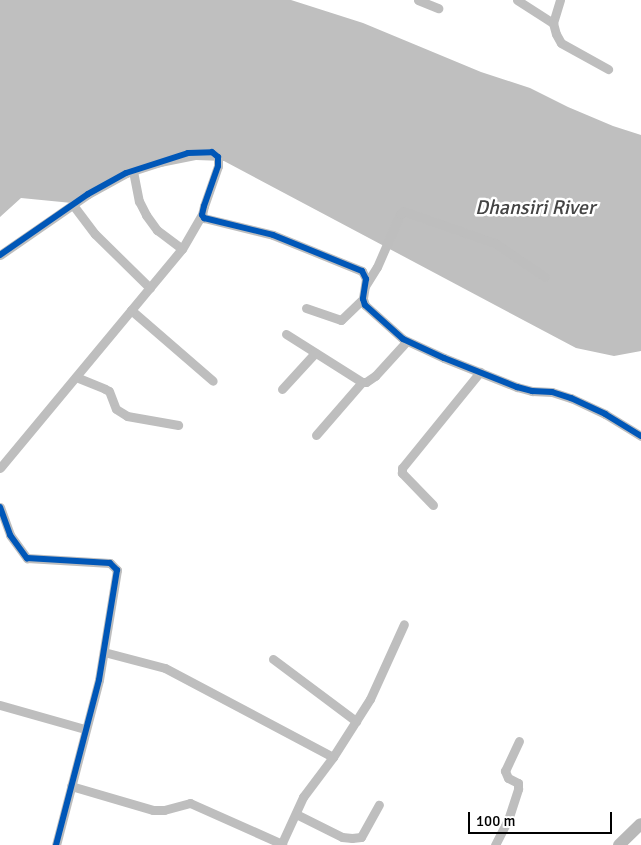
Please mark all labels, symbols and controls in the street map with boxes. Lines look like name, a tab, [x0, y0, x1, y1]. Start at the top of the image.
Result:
water label: Dhansiri River	[475, 195, 595, 219]
scale bar	[471, 802, 615, 834]
text: 100 m	[476, 812, 516, 830]

